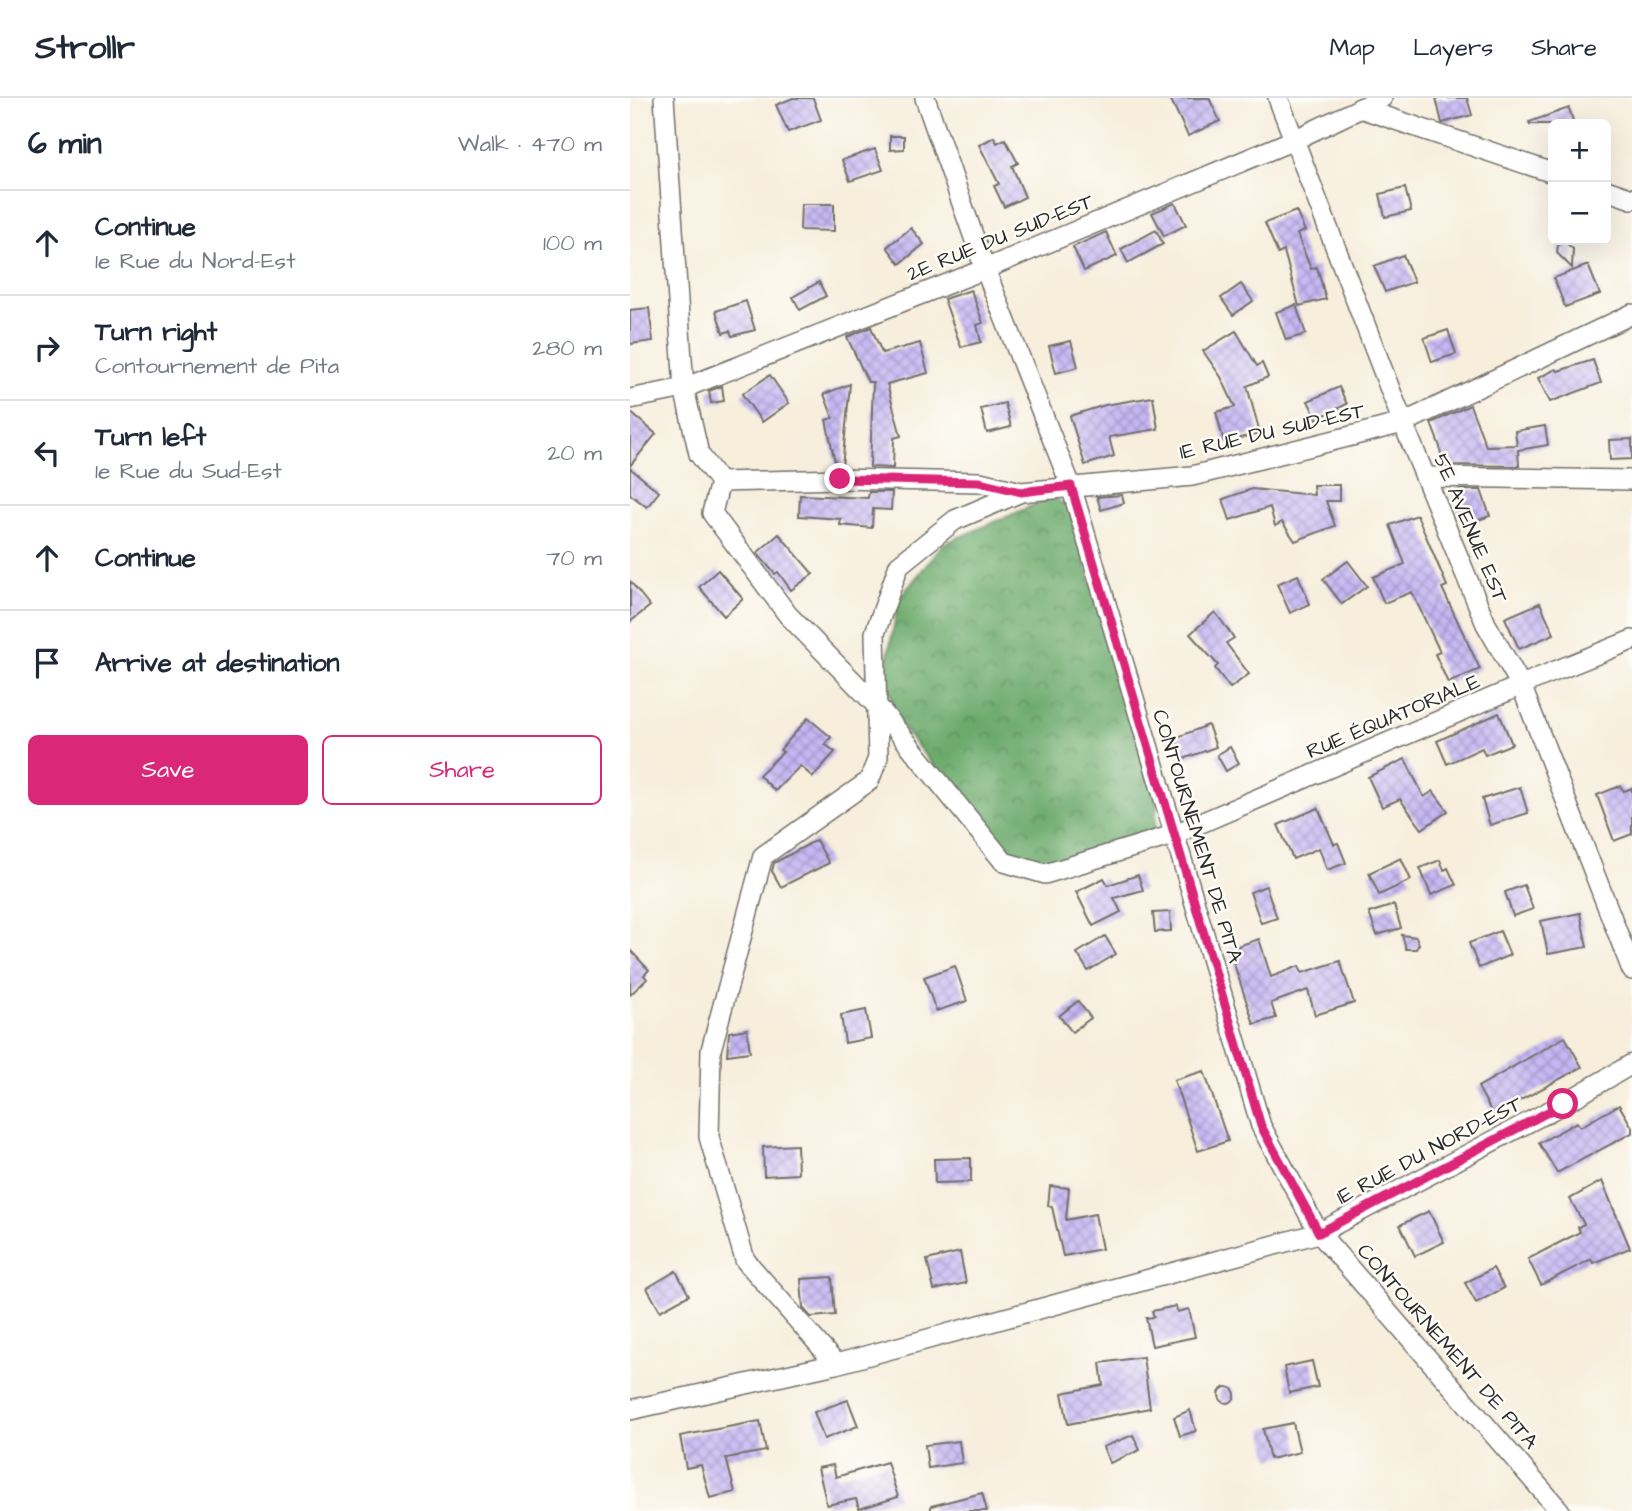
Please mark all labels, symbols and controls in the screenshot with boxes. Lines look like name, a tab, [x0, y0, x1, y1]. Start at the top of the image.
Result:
text: Strollr	[35, 25, 135, 71]
text: Map	[1330, 31, 1375, 65]
text: Layers	[1413, 31, 1493, 65]
text: Share	[1531, 31, 1597, 65]
map controls	[1548, 119, 1611, 245]
button: +	[1548, 119, 1611, 182]
text: 6 min	[28, 123, 102, 165]
text: Walk · 470 m	[458, 128, 602, 160]
button: −	[1548, 182, 1611, 245]
street label: 2E RUE DU SUD-EST	[903, 186, 1099, 288]
text: Continue	[95, 209, 196, 245]
icon: ahead	[28, 224, 66, 262]
text: 100 m	[543, 227, 602, 259]
text: 1e Rue du Nord-Est	[95, 245, 295, 277]
text: Turn right	[95, 314, 217, 350]
icon: right	[28, 329, 66, 367]
text: 280 m	[532, 332, 602, 364]
text: Contournement de Pita	[95, 350, 339, 382]
street label: 1E RUE DU SUD-EST	[1177, 396, 1369, 467]
text: Turn left	[95, 419, 206, 455]
icon: left	[28, 434, 66, 472]
text: 20 m	[547, 437, 602, 469]
street label: 5E AVENUE EST	[1426, 449, 1515, 608]
text: 1e Rue du Sud-Est	[95, 455, 282, 487]
route end	[824, 463, 855, 494]
icon: ahead	[28, 539, 66, 577]
text: Continue	[95, 540, 196, 576]
text: 70 m	[546, 542, 602, 574]
icon: arrive	[28, 644, 66, 682]
text: Arrive at destination	[95, 645, 340, 681]
street label: RUE ÉQUATORIALE	[1302, 667, 1485, 766]
street label: CONTOURNEMENT DE PITA	[1145, 706, 1250, 967]
button: Save	[28, 735, 308, 805]
button: Share	[322, 735, 602, 805]
route start	[1547, 1088, 1578, 1119]
street label: 1E RUE DU NORD-EST	[1331, 1089, 1528, 1212]
street label: CONTOURNEMENT DE PITA	[1350, 1237, 1545, 1456]

